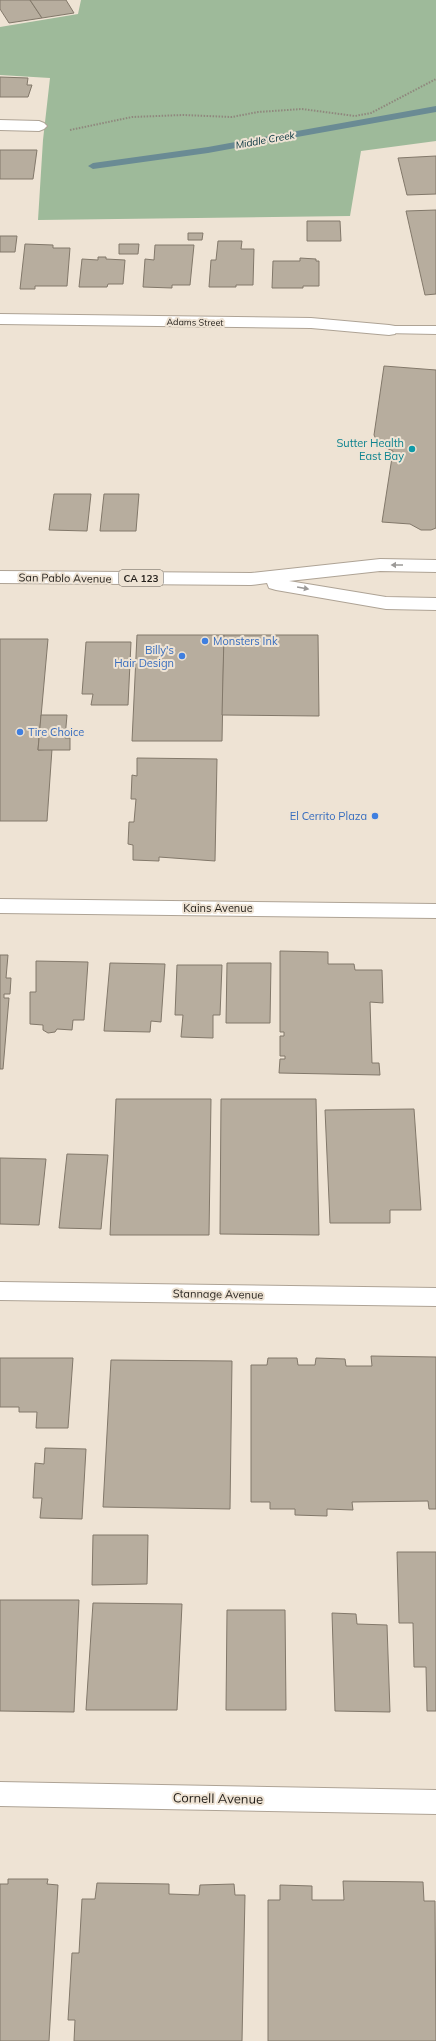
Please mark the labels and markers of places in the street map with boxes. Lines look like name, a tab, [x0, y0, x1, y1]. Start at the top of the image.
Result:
place label: Sutter Health East Bay	[337, 436, 404, 463]
marker: Sutter Health East Bay	[407, 444, 417, 454]
place label: Monsters Ink	[213, 634, 278, 648]
marker: Monsters Ink	[200, 636, 210, 646]
place label: Billy's Hair Design	[114, 643, 174, 670]
marker: Billy's Hair Design	[177, 651, 187, 661]
place label: Tire Choice	[28, 725, 84, 739]
marker: Tire Choice	[15, 727, 25, 737]
place label: El Cerrito Plaza	[290, 809, 367, 823]
marker: El Cerrito Plaza	[370, 811, 380, 821]

